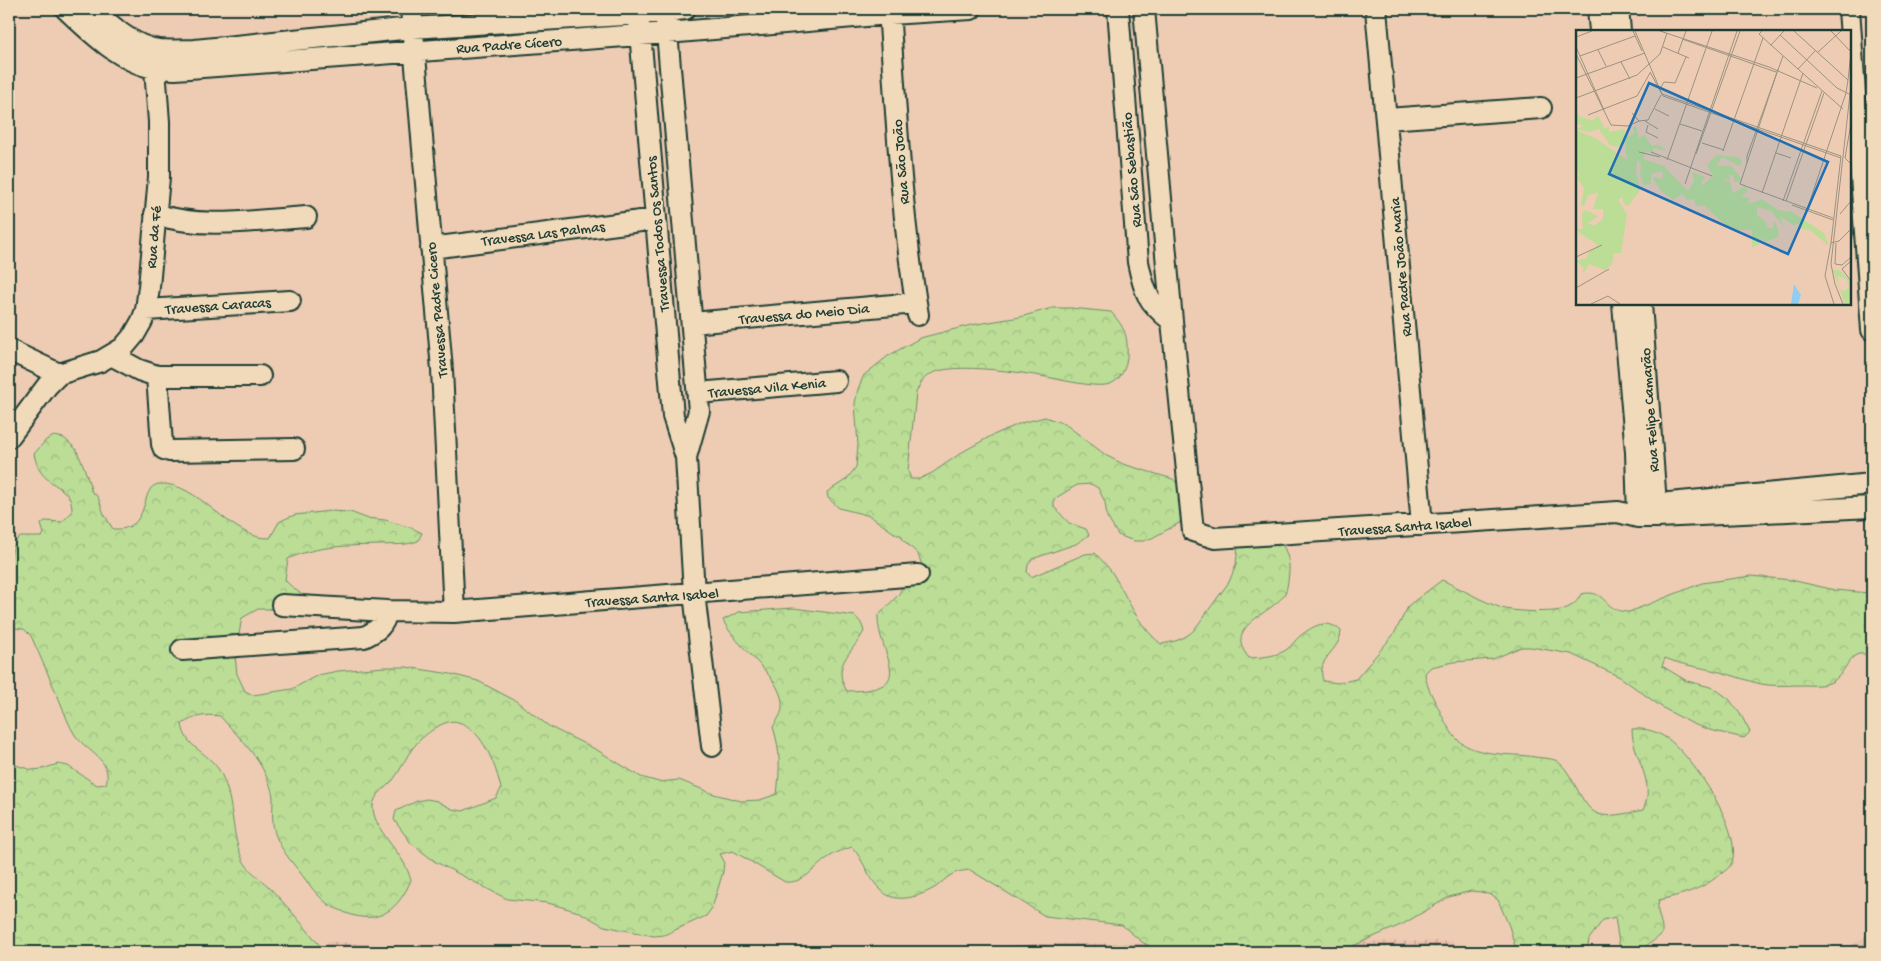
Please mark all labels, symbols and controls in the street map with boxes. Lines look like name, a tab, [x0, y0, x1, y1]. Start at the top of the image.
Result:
inset map	[1576, 30, 1851, 305]
street label: Rua Padre Cícero	[456, 33, 563, 59]
street label: Rua São Sebastião	[1119, 111, 1147, 228]
street label: Rua São João	[889, 118, 915, 205]
street label: Travessa Todos Os Santos	[643, 155, 675, 313]
street label: Rua Padre João Maria	[1387, 196, 1417, 337]
street label: Rua da Fé	[143, 205, 167, 269]
street label: Travessa Las Palmas	[480, 218, 606, 252]
street label: Travessa Padre Cicero	[423, 241, 453, 379]
street label: Travessa Caracas	[164, 294, 272, 320]
street label: Travessa do Meio Dia	[737, 300, 871, 330]
street label: Rua Felipe Camarão	[1638, 347, 1664, 472]
street label: Travessa Vila Kenia	[707, 375, 827, 403]
street label: Travessa Santa Isabel	[1337, 514, 1472, 542]
street label: Travessa Santa Isabel	[584, 585, 719, 613]

